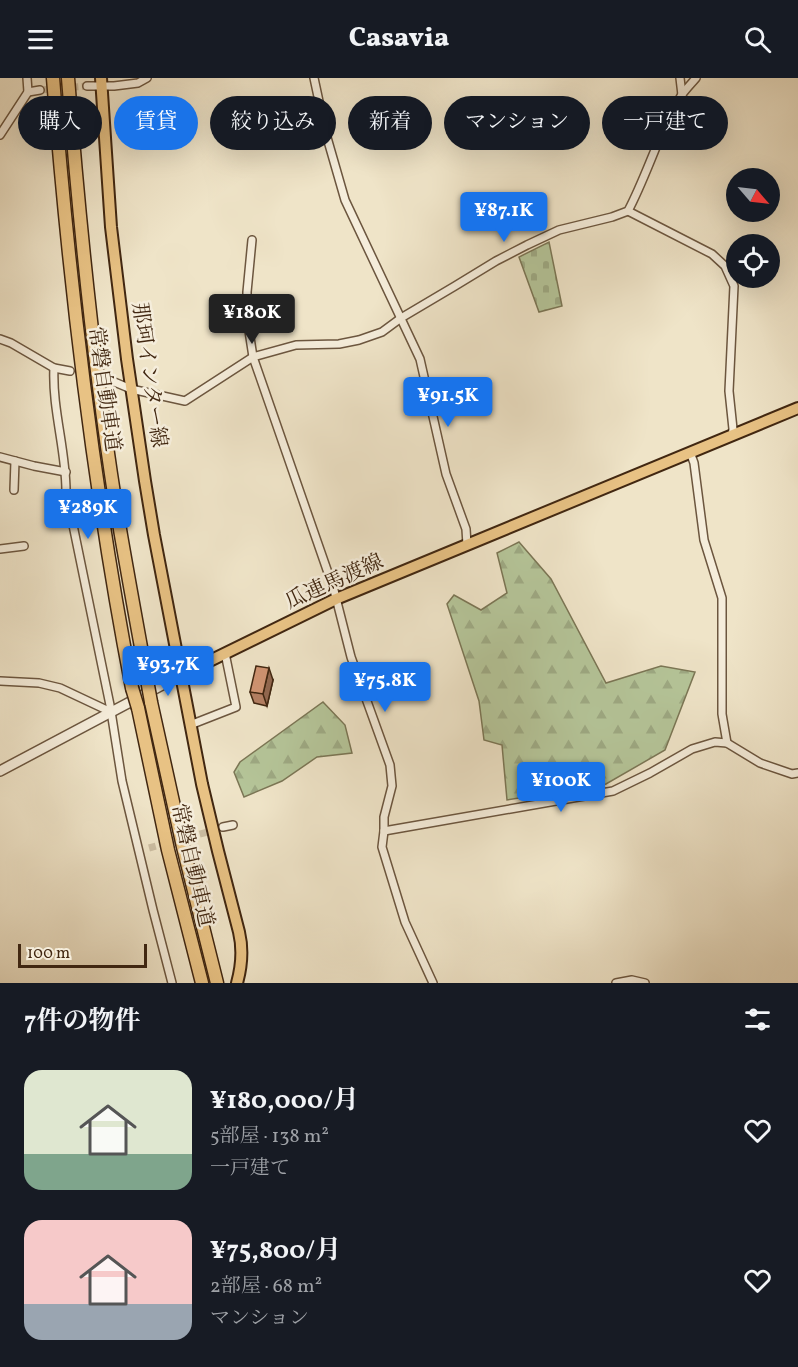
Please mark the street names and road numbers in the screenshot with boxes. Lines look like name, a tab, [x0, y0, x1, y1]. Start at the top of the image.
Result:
street label: 那珂インター線	[124, 301, 173, 450]
street label: 常磐自動車道	[80, 325, 127, 454]
street label: 瓜連馬渡線	[281, 548, 388, 617]
street label: 常磐自動車道	[163, 801, 220, 930]

